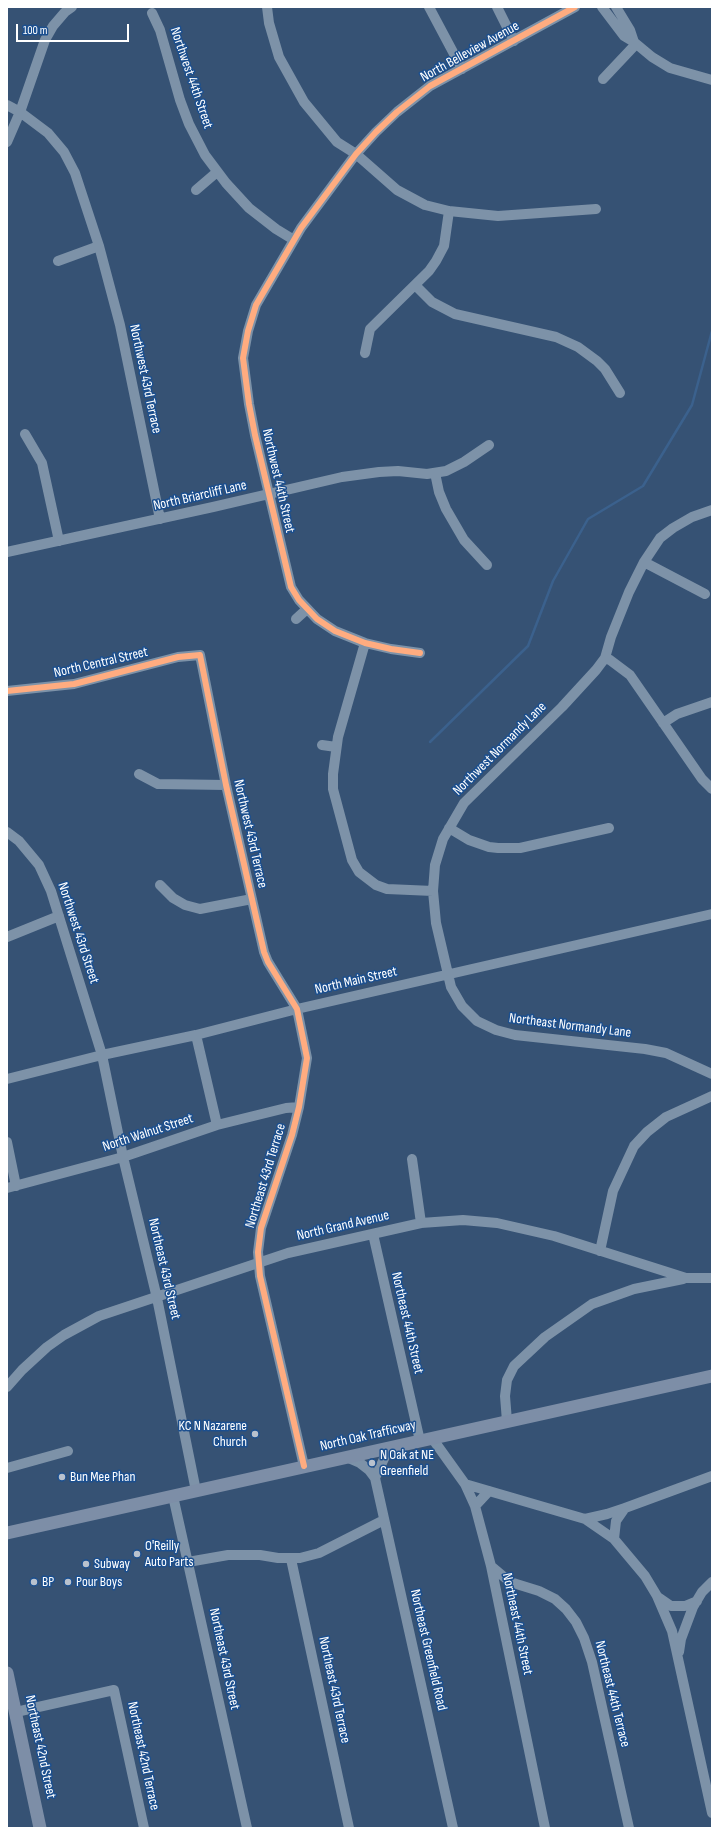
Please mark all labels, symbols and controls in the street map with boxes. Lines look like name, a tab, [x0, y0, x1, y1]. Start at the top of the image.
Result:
scale bar	[18, 16, 131, 42]
street label: North Belleview Avenue	[418, 18, 522, 86]
text: 100 m	[23, 23, 48, 38]
street label: Northwest 44th Street	[166, 25, 216, 131]
street label: Northwest 43rd Terrace	[125, 323, 165, 435]
street label: Northwest 44th Street	[258, 427, 298, 535]
street label: North Briarcliff Lane	[152, 477, 248, 515]
street label: North Central Street	[52, 644, 150, 682]
street label: Northwest Normandy Lane	[450, 699, 550, 799]
street label: Northwest 43rd Terrace	[229, 778, 271, 890]
street label: Northwest 43rd Street	[54, 880, 102, 986]
street label: North Main Street	[313, 963, 399, 999]
street label: Northeast Normandy Lane	[508, 1010, 632, 1042]
street label: North Walnut Street	[101, 1110, 195, 1156]
street label: Northeast 43rd Terrace	[242, 1122, 290, 1230]
street label: North Grand Avenue	[295, 1207, 391, 1245]
street label: Northeast 43rd Street	[144, 1217, 184, 1321]
street label: Northeast 44th Street	[387, 1271, 427, 1375]
street label: North Oak Trafficway	[318, 1417, 418, 1455]
place label: KC N Nazarene Church	[178, 1418, 247, 1450]
marker: KC N Nazarene Church	[250, 1429, 260, 1439]
place label: N Oak at NE Greenfield	[380, 1447, 434, 1480]
marker: N Oak at NE Greenfield	[367, 1458, 377, 1468]
place label: Bun Mee Phan	[70, 1469, 135, 1485]
marker: Bun Mee Phan	[57, 1472, 67, 1482]
place label: O'Reilly Auto Parts	[145, 1538, 194, 1570]
marker: O'Reilly Auto Parts	[132, 1549, 142, 1559]
place label: Subway	[94, 1556, 130, 1572]
marker: Subway	[81, 1559, 91, 1569]
street label: Northeast 44th Street	[498, 1572, 536, 1676]
place label: BP	[42, 1574, 54, 1590]
place label: Pour Boys	[76, 1574, 122, 1590]
marker: BP	[29, 1577, 39, 1587]
marker: Pour Boys	[63, 1577, 73, 1587]
street label: Northeast Greenfield Road	[406, 1588, 450, 1712]
street label: Northeast 43rd Street	[205, 1607, 243, 1711]
street label: Northeast 43rd Terrace	[315, 1635, 353, 1745]
street label: Northeast 44th Terrace	[591, 1639, 633, 1749]
street label: Northeast 42nd Street	[21, 1694, 59, 1800]
street label: Northeast 42nd Terrace	[123, 1700, 163, 1812]

